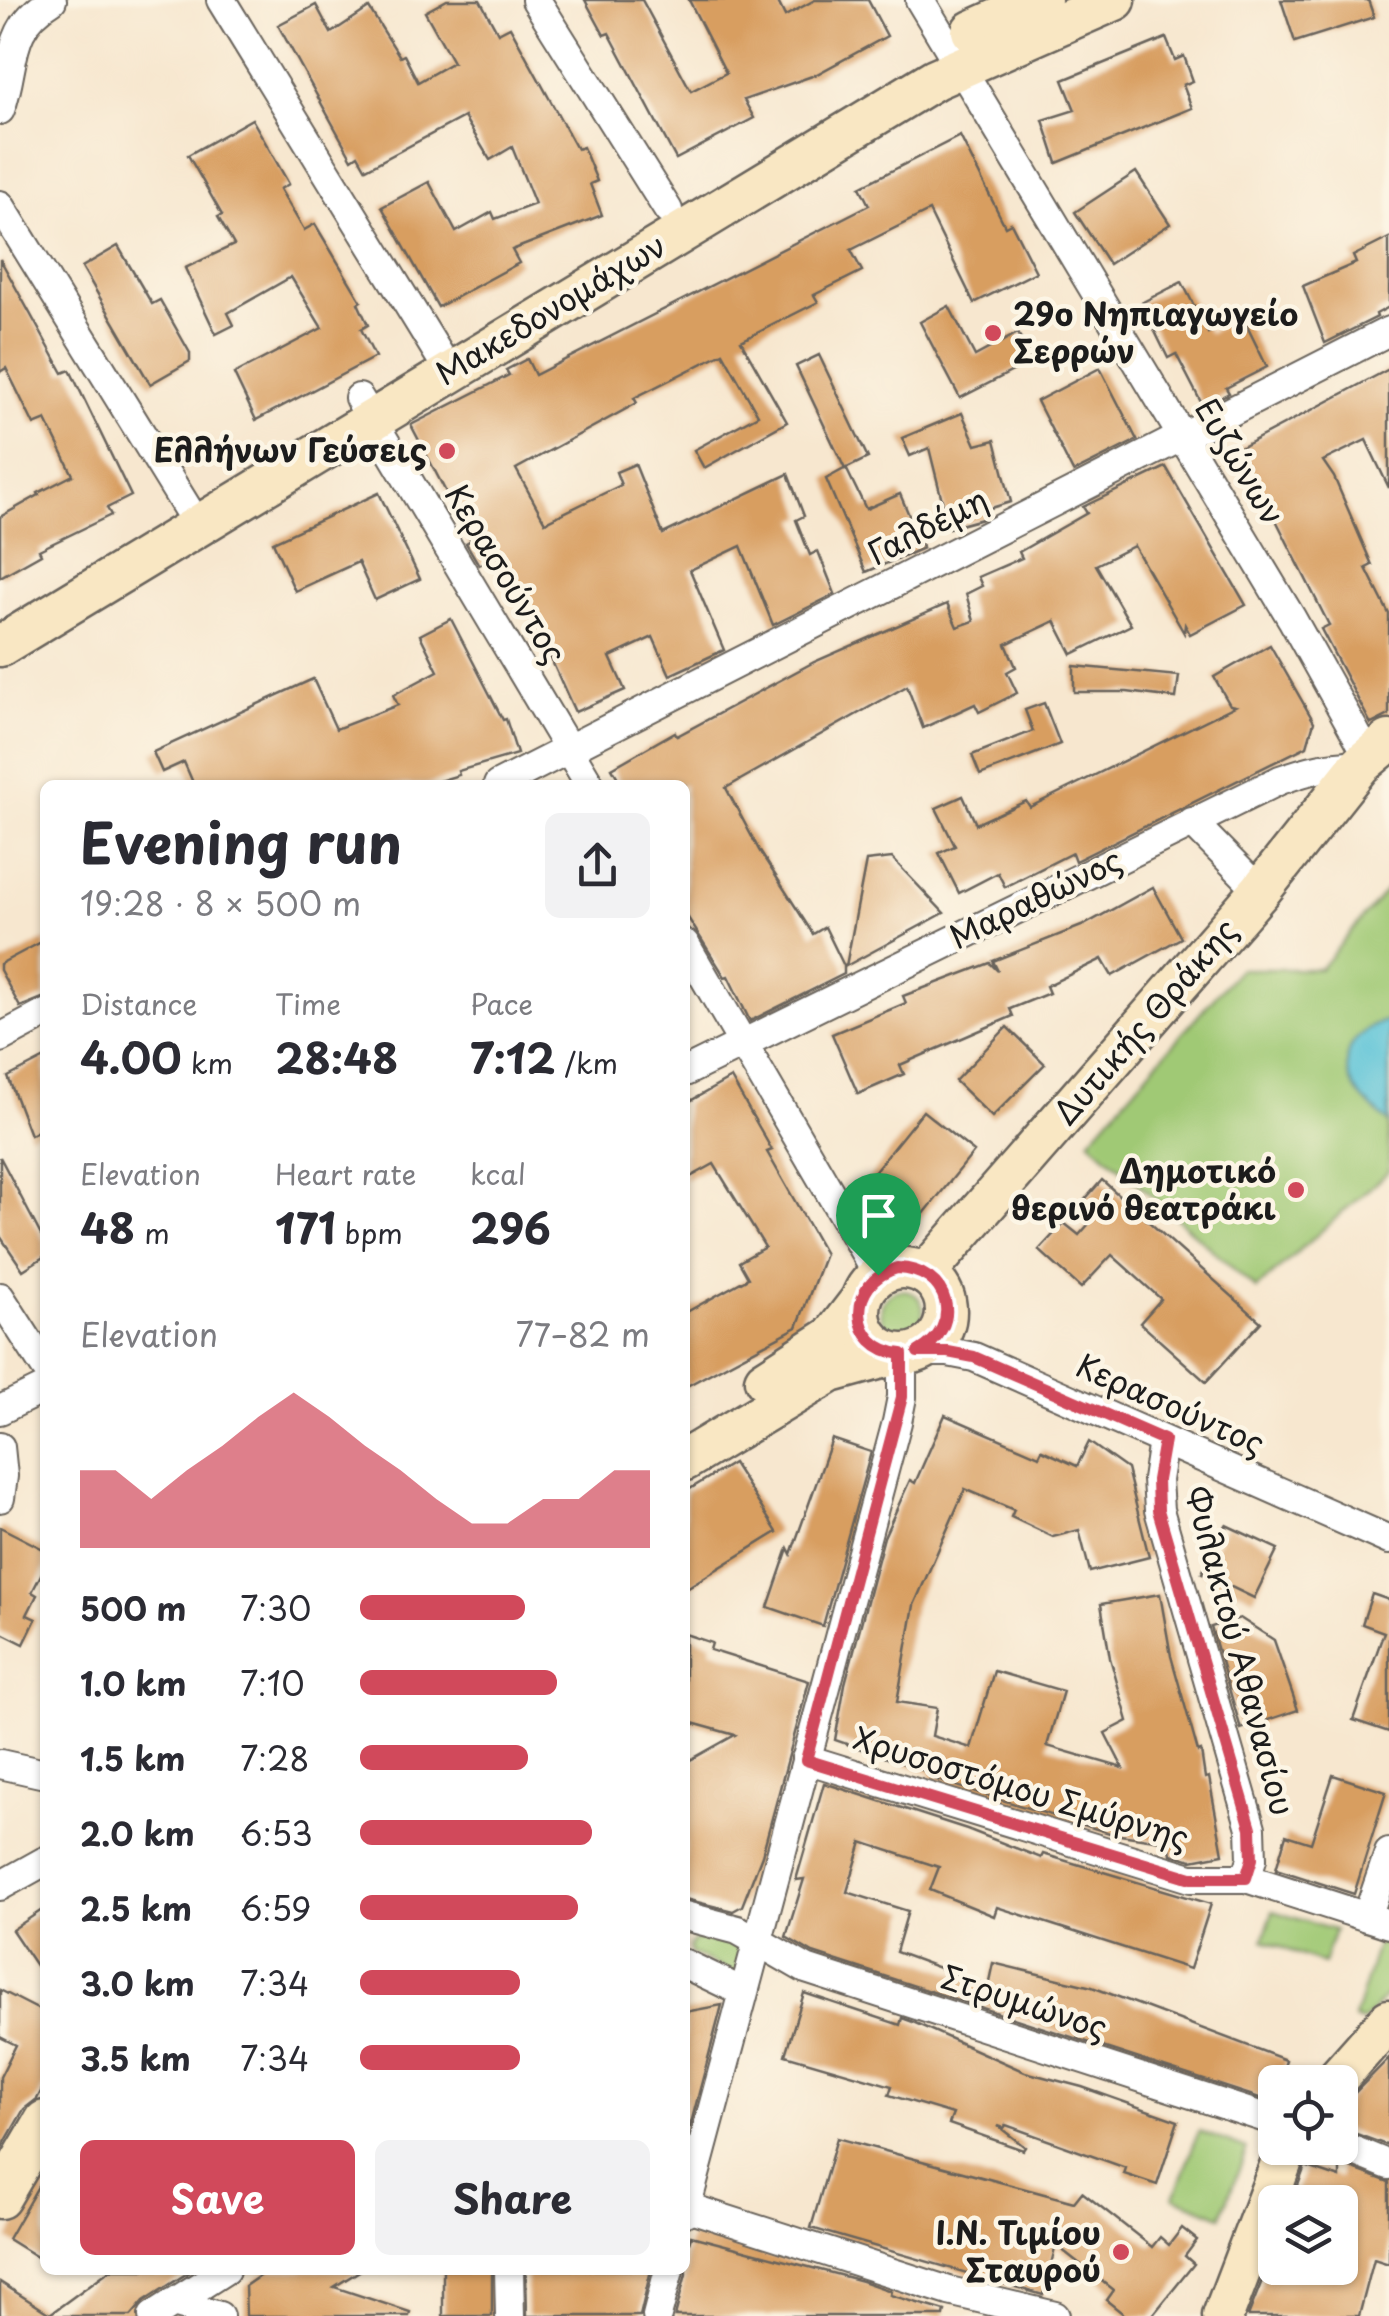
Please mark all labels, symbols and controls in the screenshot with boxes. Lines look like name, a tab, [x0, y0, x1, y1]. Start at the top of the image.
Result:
street label: Μακεδονομάχων	[426, 220, 674, 396]
place label: 29ο Νηπιαγωγείο Σερρών	[1013, 289, 1298, 374]
marker: 29ο Νηπιαγωγείο Σερρών	[982, 322, 1004, 344]
street label: Ευζώνων	[1184, 388, 1297, 534]
place label: Ελλήνων Γεύσεις	[153, 425, 427, 473]
marker: Ελλήνων Γεύσεις	[436, 440, 458, 462]
street label: Κερασούντος	[434, 474, 579, 672]
street label: Γαλδέμη	[859, 474, 996, 576]
text: Evening run	[80, 800, 402, 883]
button: share	[545, 813, 650, 918]
street label: Μαραθώνος	[941, 835, 1129, 960]
text: 19:28 · 8 × 500 m	[80, 879, 361, 927]
street label: Δυτικής Θράκης	[1041, 907, 1248, 1134]
text: Distance	[80, 982, 198, 1025]
text: Time	[275, 982, 341, 1025]
text: Pace	[470, 982, 533, 1025]
text: 4.00	[80, 1025, 182, 1088]
text: 28:48	[275, 1025, 398, 1088]
text: 7:12	[470, 1025, 555, 1088]
text: km	[182, 1041, 233, 1084]
text: /km	[555, 1041, 618, 1084]
place label: Δημοτικό θερινό θεατράκι	[1011, 1146, 1276, 1231]
text: Elevation	[80, 1152, 201, 1195]
text: Heart rate	[275, 1152, 416, 1195]
text: kcal	[470, 1152, 526, 1195]
pin	[836, 1173, 921, 1276]
marker: Δημοτικό θερινό θεατράκι	[1285, 1179, 1307, 1201]
icon: arrive	[851, 1188, 906, 1243]
text: 48	[80, 1195, 135, 1258]
text: 171	[275, 1195, 336, 1258]
text: 296	[470, 1195, 551, 1258]
text: m	[135, 1211, 170, 1254]
text: bpm	[336, 1211, 403, 1254]
text: Elevation	[80, 1310, 218, 1358]
text: 77–82 m	[516, 1310, 650, 1358]
street label: Κερασούντος	[1069, 1340, 1273, 1466]
street label: Φυλακτού Αθανασίου	[1174, 1481, 1308, 1820]
text: 500 m	[80, 1584, 186, 1632]
text: 7:30	[240, 1584, 311, 1632]
text: 1.0 km	[80, 1659, 186, 1707]
text: 7:10	[240, 1659, 305, 1707]
street label: Χρυσοστόμου Σμύρνης	[848, 1713, 1195, 1861]
text: 1.5 km	[80, 1734, 185, 1782]
text: 7:28	[240, 1734, 309, 1782]
text: 2.0 km	[80, 1809, 195, 1857]
text: 6:53	[240, 1809, 313, 1857]
text: 2.5 km	[80, 1884, 192, 1932]
text: 6:59	[240, 1884, 312, 1932]
street label: Στρυμώνος	[935, 1952, 1114, 2051]
text: 3.0 km	[80, 1959, 195, 2007]
text: 7:34	[240, 1959, 309, 2007]
text: 3.5 km	[80, 2034, 191, 2082]
text: 7:34	[240, 2034, 309, 2082]
map controls	[1258, 2065, 1358, 2285]
button: locate	[1258, 2065, 1358, 2165]
button: Save	[80, 2140, 355, 2255]
button: Share	[375, 2140, 650, 2255]
button: layers	[1258, 2185, 1358, 2285]
place label: Ι.Ν. Τιμίου Σταυρού	[936, 2208, 1101, 2293]
marker: Ι.Ν. Τιμίου Σταυρού	[1110, 2241, 1132, 2263]

